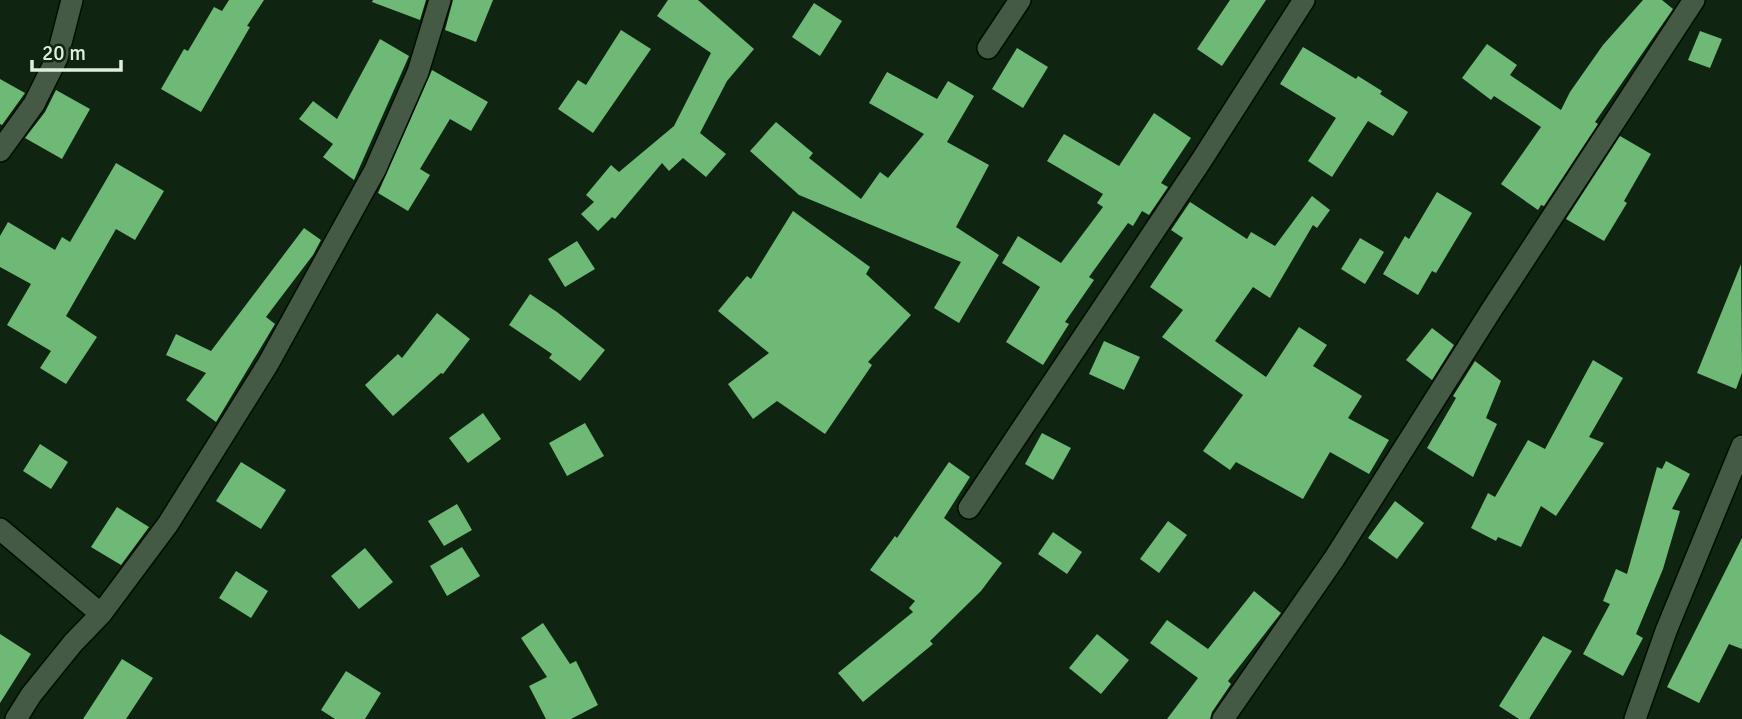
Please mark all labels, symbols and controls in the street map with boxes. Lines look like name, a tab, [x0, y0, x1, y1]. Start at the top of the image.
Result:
scale bar	[32, 28, 121, 72]
text: 20 m	[42, 40, 86, 66]

